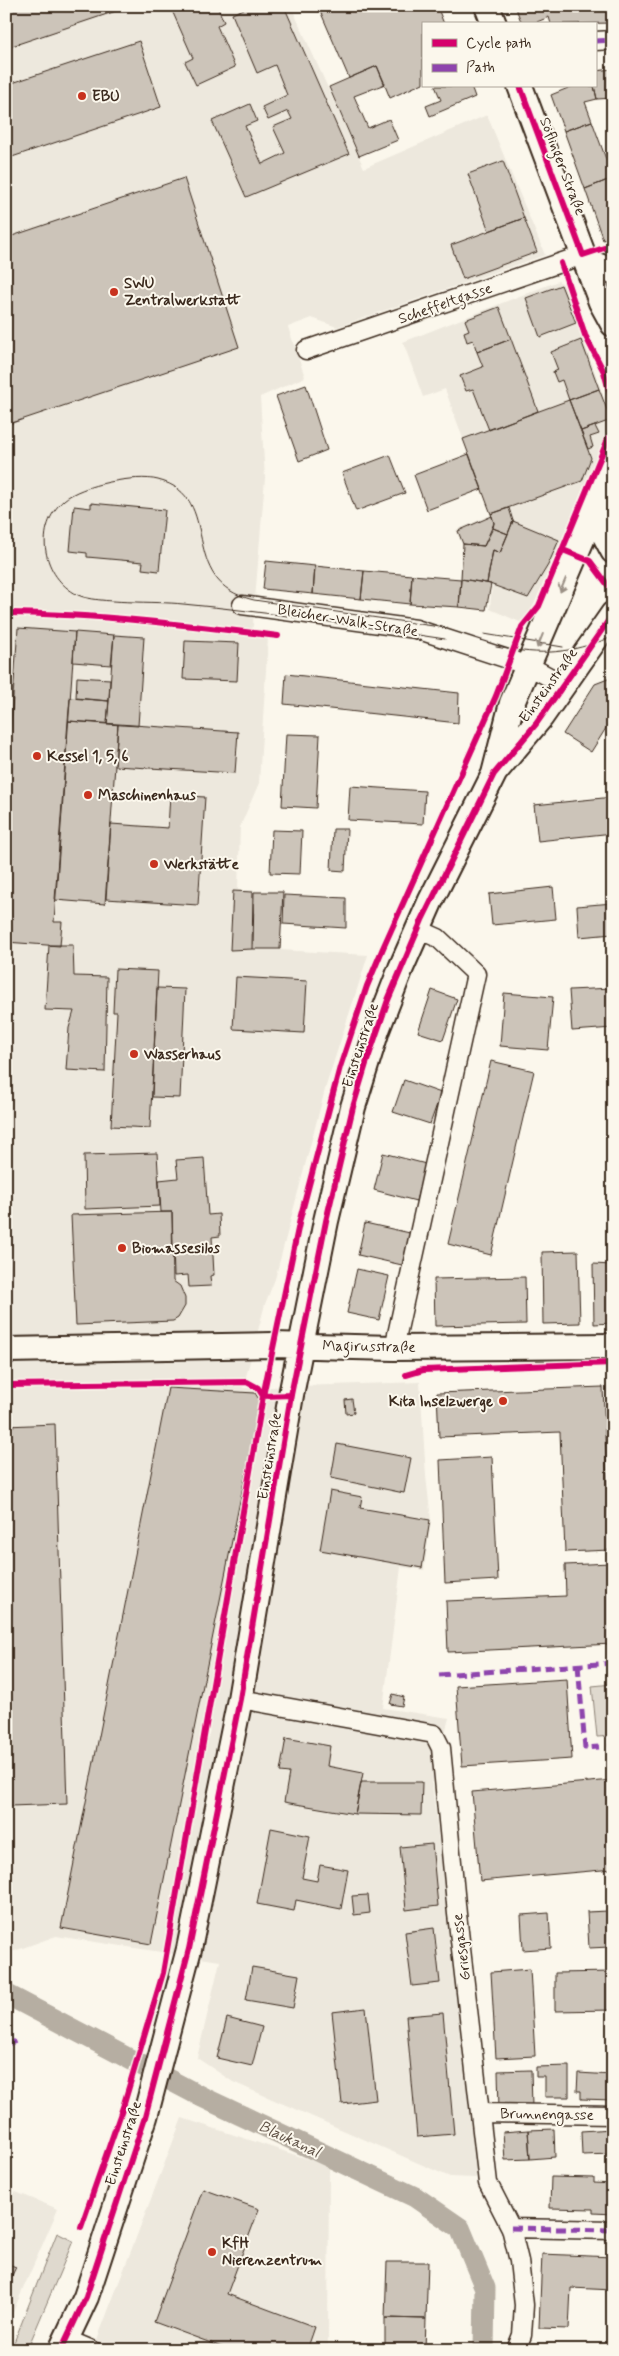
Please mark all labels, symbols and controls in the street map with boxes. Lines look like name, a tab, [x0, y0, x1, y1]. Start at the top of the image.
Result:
legend	[422, 22, 596, 88]
text: Cycle path	[466, 34, 531, 54]
text: Path	[466, 58, 495, 78]
place label: EBU	[92, 87, 120, 107]
marker: EBU	[76, 90, 88, 102]
street label: Söflinger Straße	[533, 114, 590, 219]
place label: SWU Zentralwerkstatt	[124, 274, 241, 311]
street label: Scheffeltgasse	[396, 279, 495, 330]
marker: SWU Zentralwerkstatt	[108, 286, 120, 298]
one-way arrow	[558, 577, 567, 592]
street label: Bleicher-Walk-Straße	[276, 600, 420, 642]
one-way arrow	[534, 633, 544, 648]
street label: Einsteinstraße	[515, 644, 583, 727]
place label: Kessel 1, 5, 6	[47, 747, 128, 767]
marker: Kessel 1, 5, 6	[31, 750, 43, 762]
place label: Maschinenhaus	[98, 786, 196, 806]
marker: Maschinenhaus	[82, 789, 94, 801]
place label: Werkstätte	[163, 855, 240, 875]
marker: Werkstätte	[148, 858, 160, 870]
street label: Einsteinstraße	[338, 1000, 384, 1090]
place label: Wasserhaus	[143, 1045, 221, 1065]
marker: Wasserhaus	[128, 1048, 140, 1060]
place label: Biomassesilos	[132, 1239, 220, 1259]
marker: Biomassesilos	[116, 1242, 128, 1254]
street label: Magirusstraße	[322, 1336, 416, 1359]
place label: Kita Inselzwerge	[389, 1392, 493, 1413]
marker: Kita Inselzwerge	[497, 1395, 509, 1407]
street label: Einsteinstraße	[253, 1411, 287, 1501]
street label: Griesgasse	[448, 1912, 476, 1982]
street label: Einsteinstraße	[101, 2098, 147, 2188]
street label: Brunnengasse	[500, 2104, 594, 2127]
water label: Blaukanal	[255, 2116, 325, 2164]
place label: KfH Nierenzentrum	[222, 2234, 322, 2271]
marker: KfH Nierenzentrum	[206, 2246, 218, 2258]

